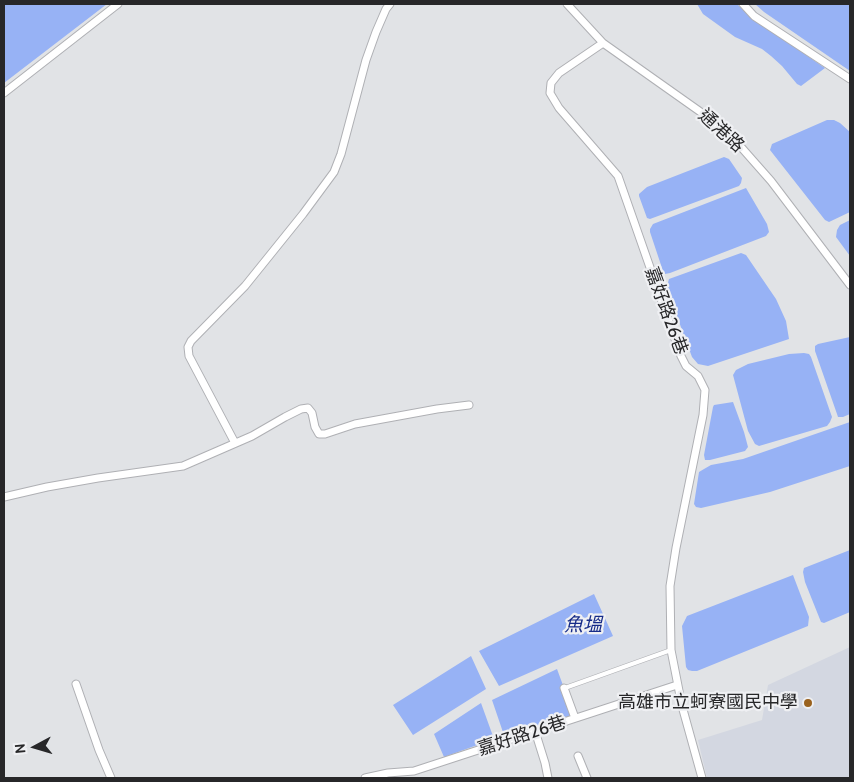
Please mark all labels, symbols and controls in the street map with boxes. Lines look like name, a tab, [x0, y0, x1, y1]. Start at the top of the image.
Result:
street label: 通港路	[694, 105, 748, 157]
street label: 嘉好路26巷	[640, 264, 692, 358]
water label: 魚塭	[564, 614, 602, 636]
place label: 高雄市立蚵寮國民中學	[618, 692, 798, 714]
marker: 高雄市立蚵寮國民中學	[802, 697, 814, 709]
street label: 嘉好路26巷	[475, 712, 569, 760]
north arrow	[10, 722, 60, 772]
text: N	[11, 743, 30, 754]

